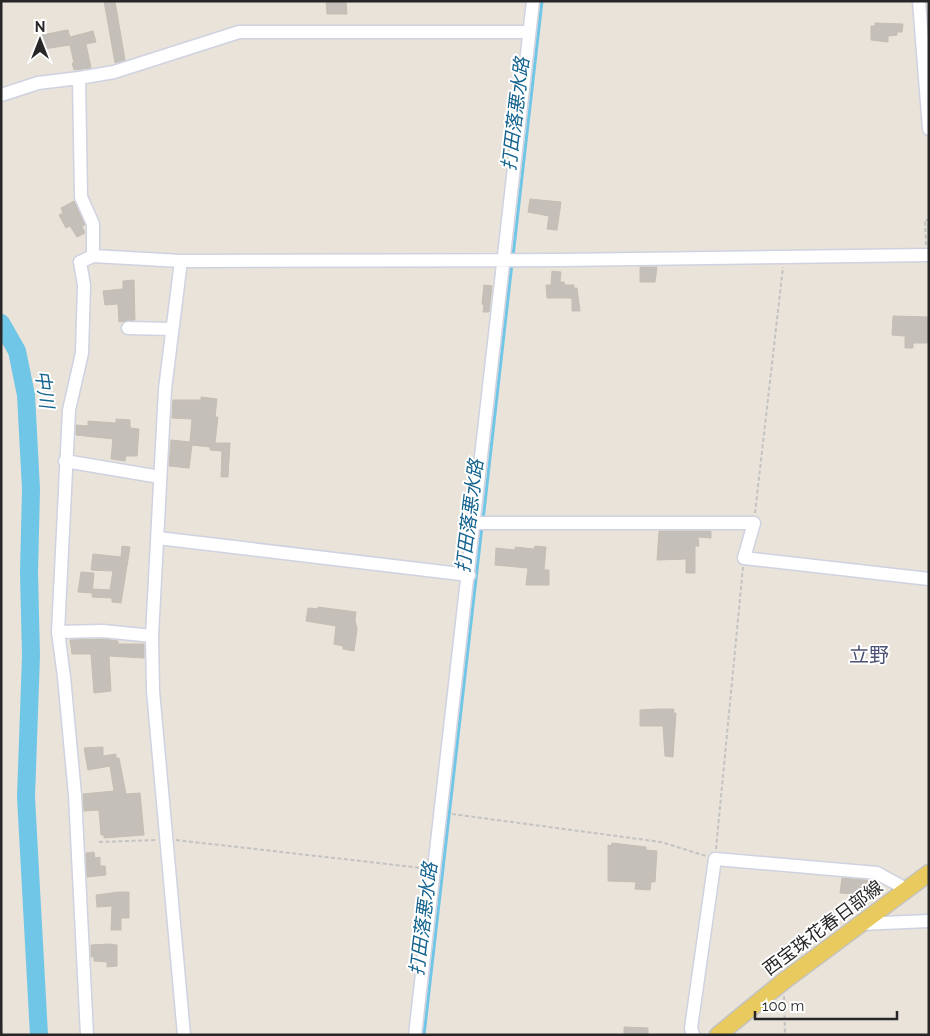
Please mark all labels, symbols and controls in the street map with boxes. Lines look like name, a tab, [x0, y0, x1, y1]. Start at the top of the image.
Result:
north arrow	[15, 15, 65, 65]
text: N	[35, 19, 45, 35]
water label: 打田落悪水路	[497, 54, 533, 172]
water label: 中川	[31, 369, 59, 411]
water label: 打田落悪水路	[451, 456, 487, 574]
district label: 立野	[849, 643, 889, 667]
water label: 打田落悪水路	[405, 859, 441, 977]
street label: 西宝珠花春日部線	[759, 876, 887, 979]
scale bar	[755, 988, 898, 1020]
text: 100 m	[762, 997, 804, 1015]

